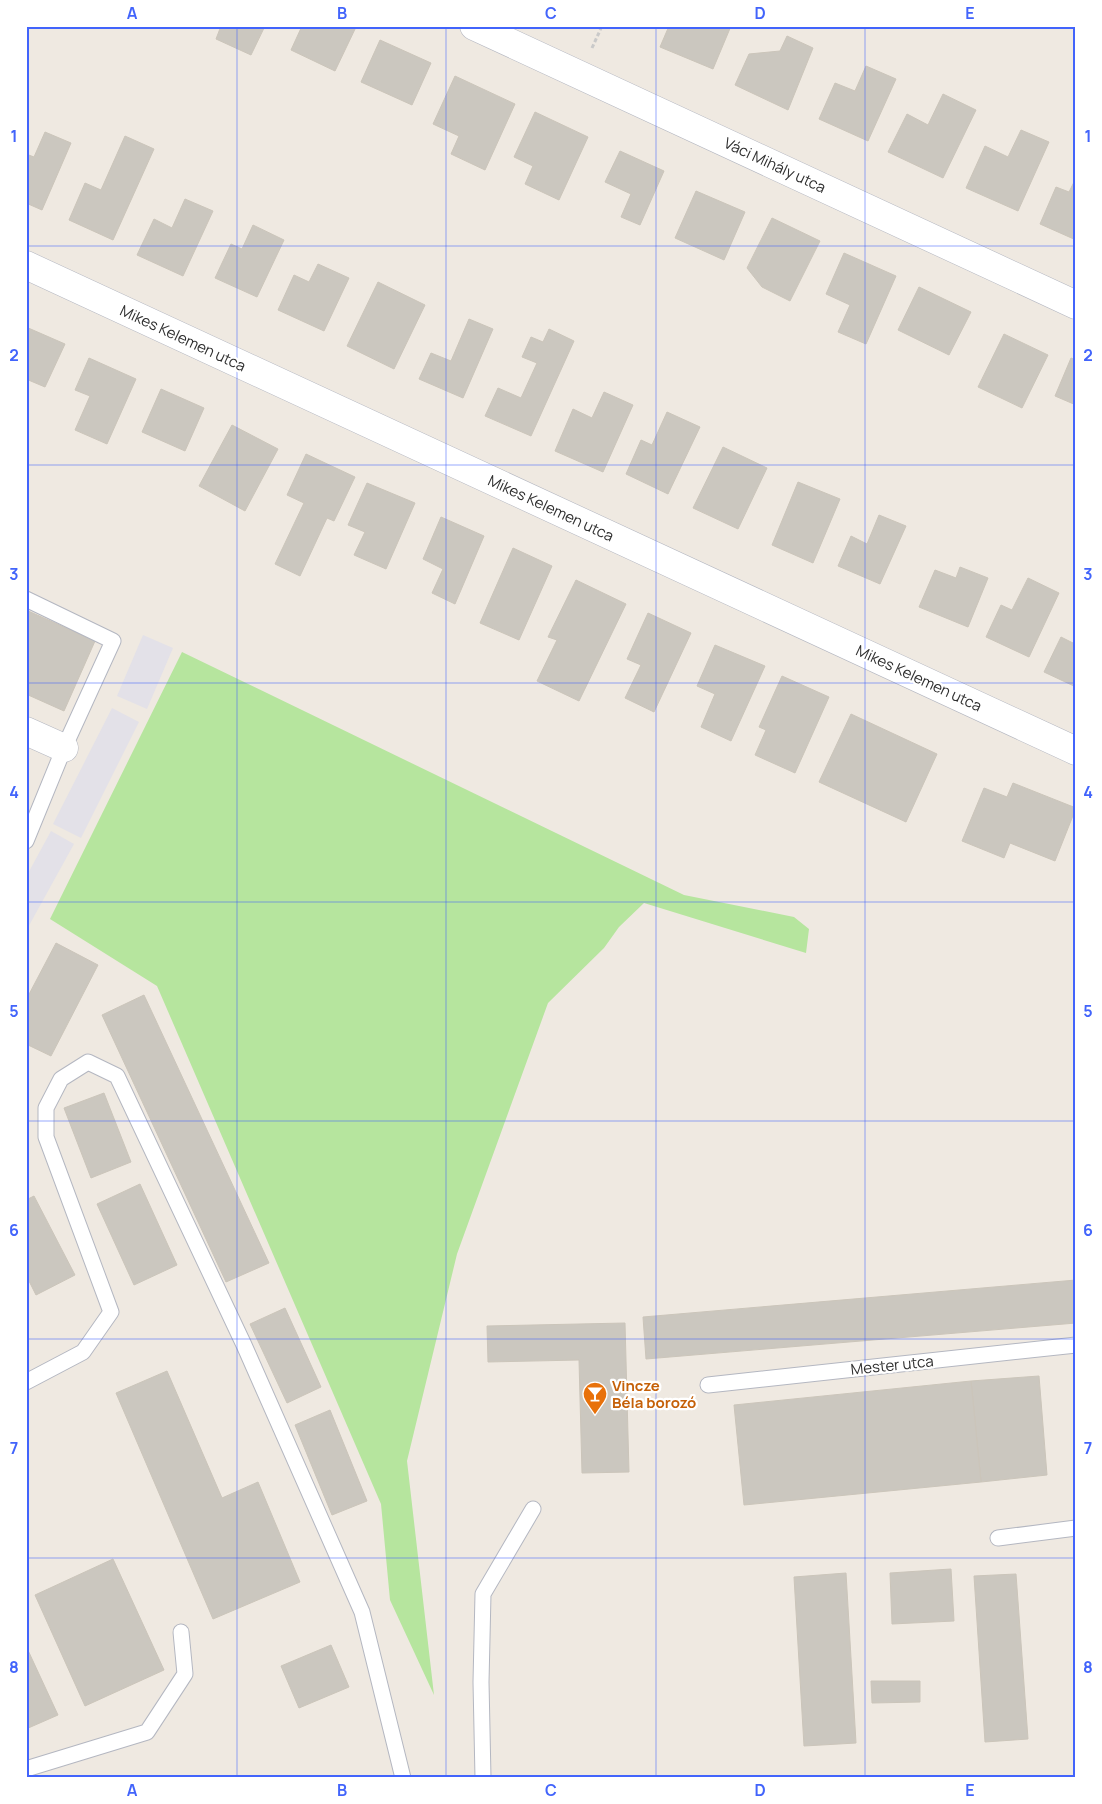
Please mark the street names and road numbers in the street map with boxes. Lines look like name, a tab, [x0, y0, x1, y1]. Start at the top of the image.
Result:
street label: Váci Mihály utca	[721, 132, 829, 198]
street label: Mikes Kelemen utca	[117, 300, 249, 376]
street label: Mikes Kelemen utca	[485, 470, 617, 546]
street label: Mikes Kelemen utca	[853, 640, 985, 716]
street label: Mester utca	[849, 1350, 935, 1380]

